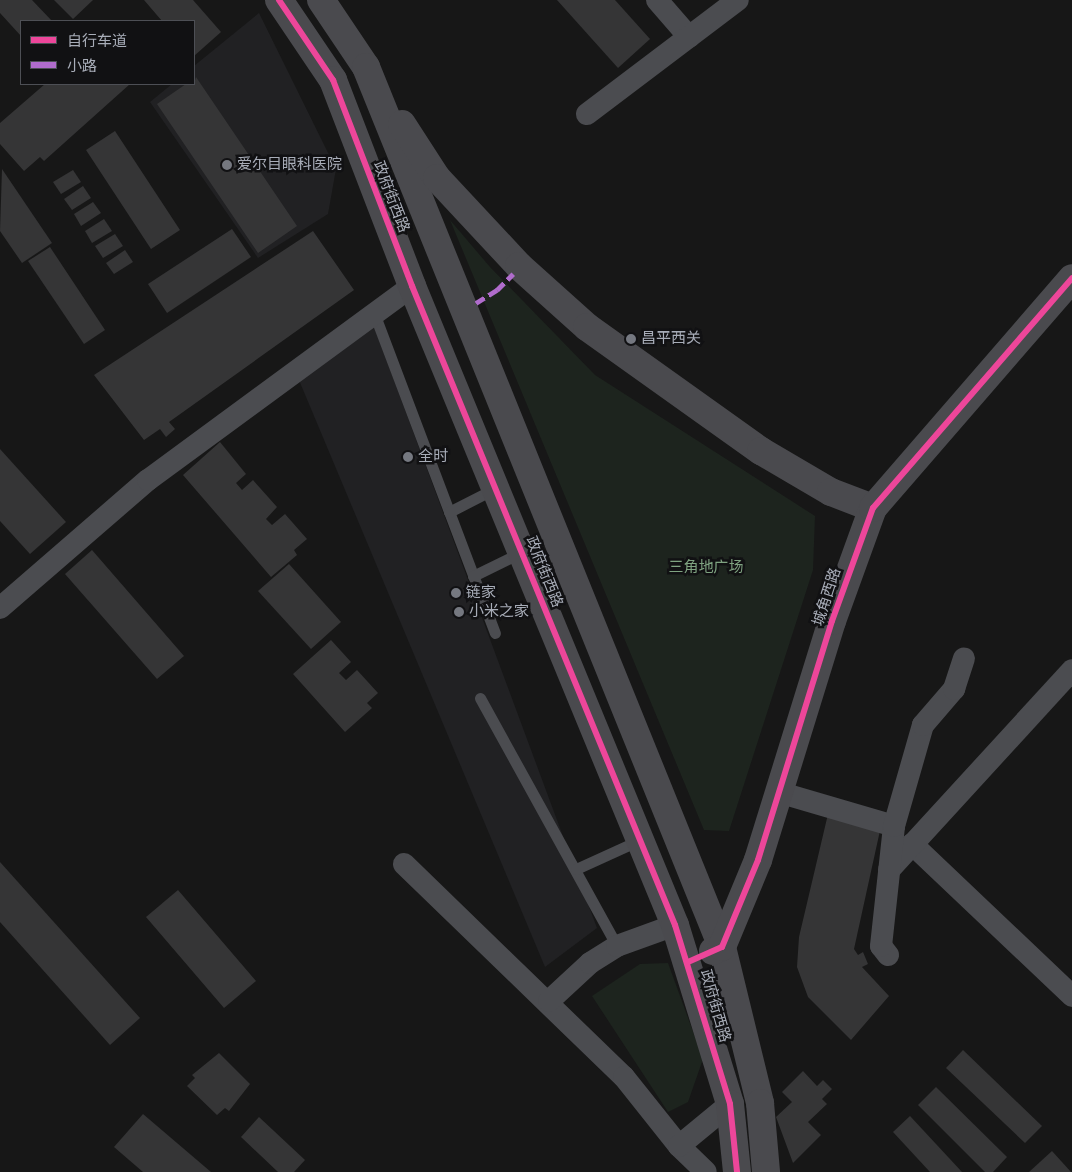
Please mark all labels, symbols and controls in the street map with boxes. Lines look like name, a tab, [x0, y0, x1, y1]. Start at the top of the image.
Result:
legend	[20, 20, 195, 85]
text: 自行车道	[67, 32, 127, 50]
text: 小路	[67, 57, 97, 75]
place label: 爱尔目眼科医院	[237, 156, 342, 174]
marker: 爱尔目眼科医院	[221, 159, 233, 171]
street label: 政府街西路	[369, 159, 413, 235]
place label: 昌平西关	[641, 330, 701, 348]
marker: 昌平西关	[625, 333, 637, 345]
place label: 全时	[418, 448, 448, 466]
marker: 全时	[402, 451, 414, 463]
street label: 政府街西路	[522, 534, 566, 610]
park label: 三角地广场	[669, 559, 743, 577]
street label: 城角西路	[809, 566, 845, 628]
place label: 链家	[466, 584, 496, 602]
marker: 链家	[450, 587, 462, 599]
place label: 小米之家	[469, 603, 529, 621]
marker: 小米之家	[453, 606, 465, 618]
street label: 政府街西路	[696, 967, 734, 1045]

